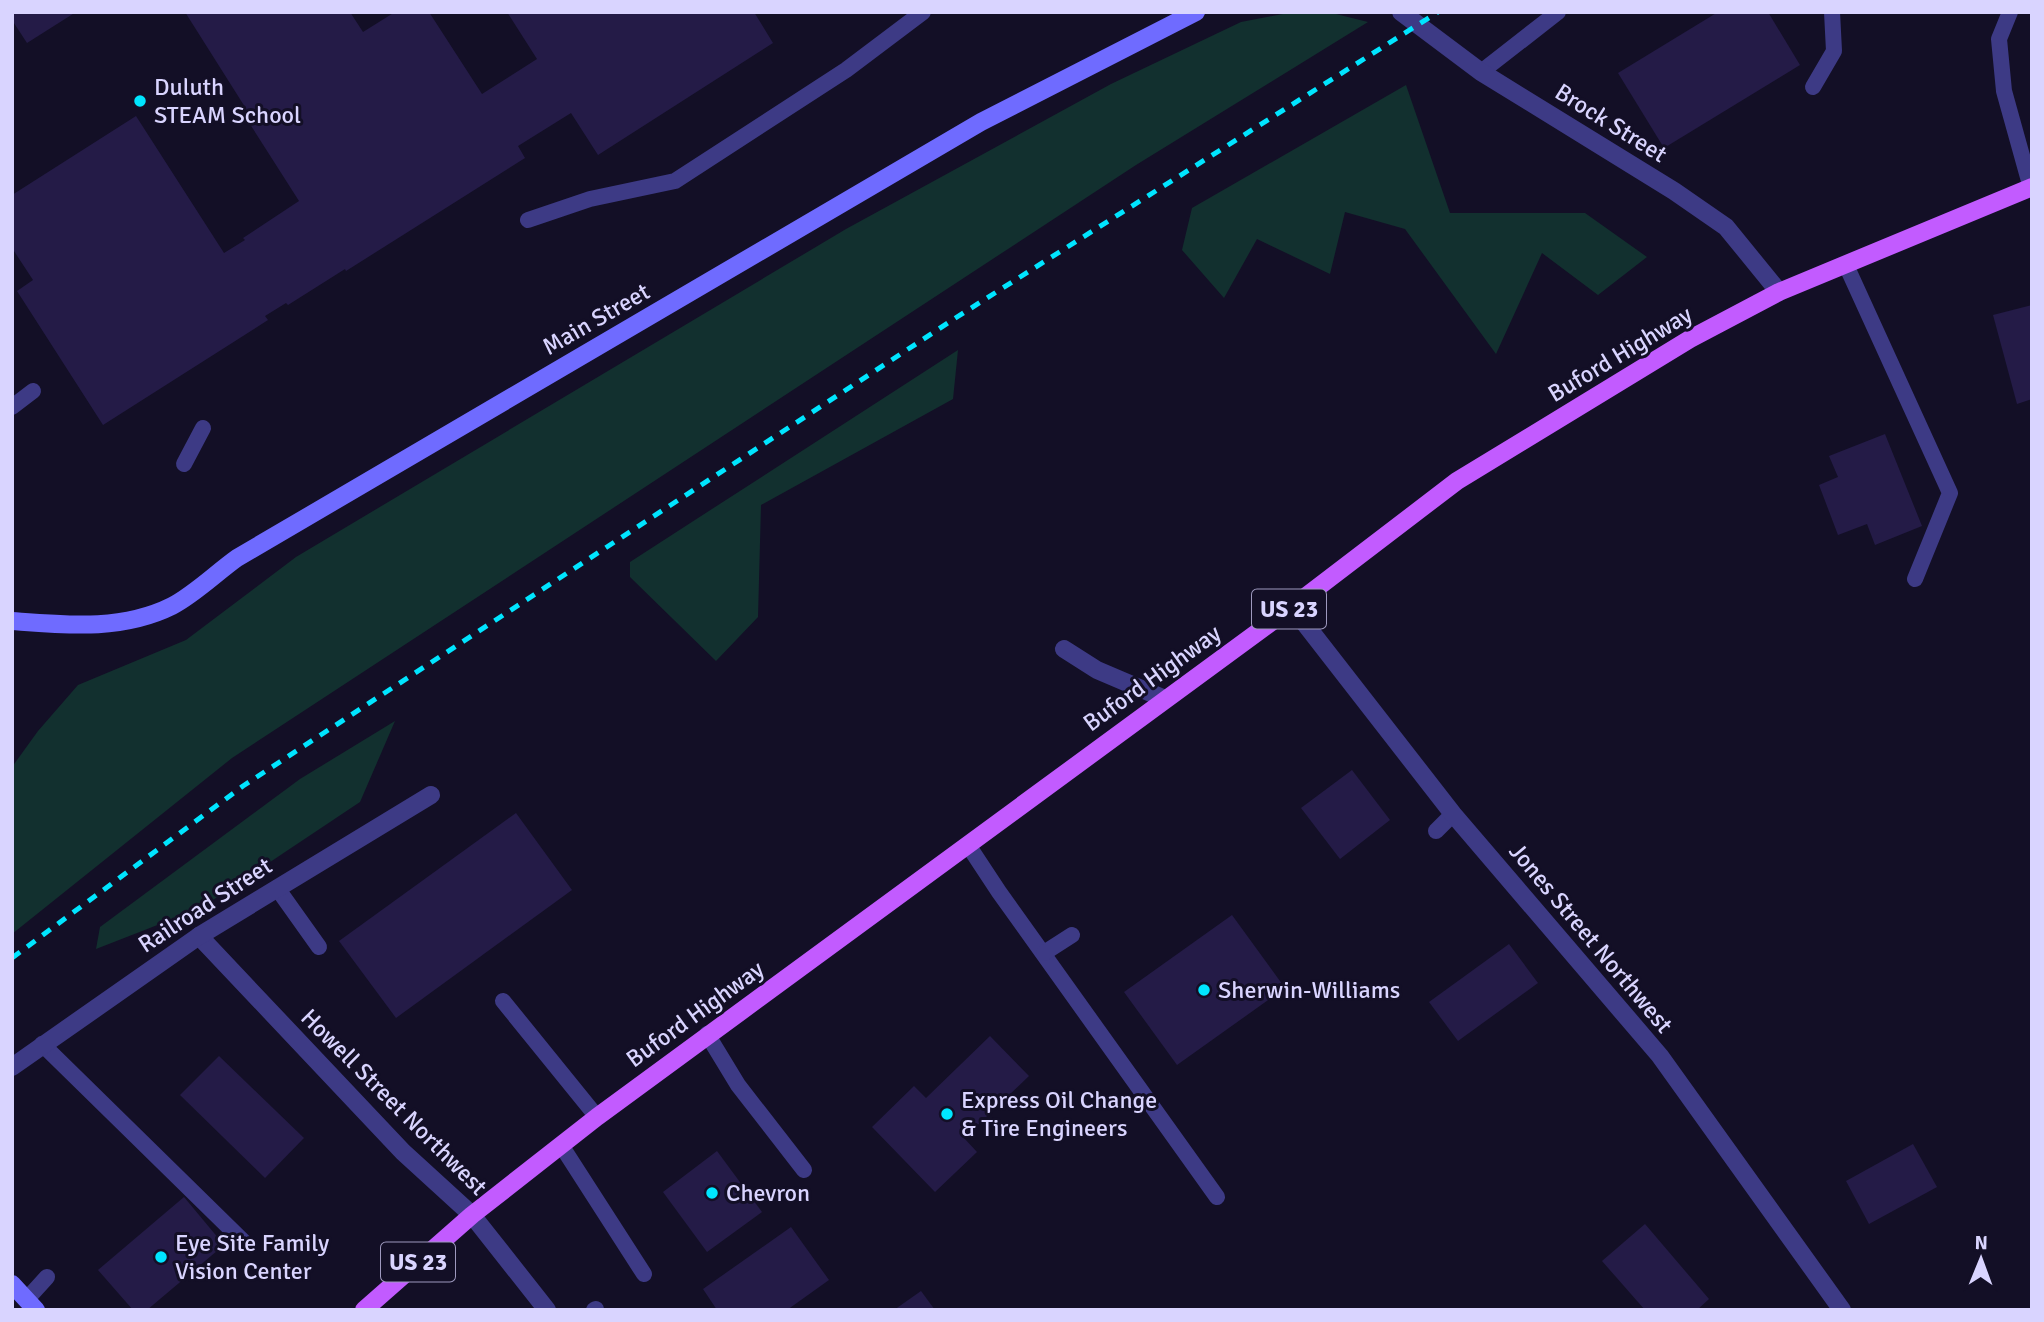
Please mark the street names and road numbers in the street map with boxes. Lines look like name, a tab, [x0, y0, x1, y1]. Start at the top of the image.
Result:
street label: Brock Street	[1550, 77, 1672, 169]
street label: Main Street	[537, 276, 655, 362]
street label: Buford Highway	[1542, 299, 1698, 409]
road number: US 23	[1252, 590, 1326, 628]
street label: Buford Highway	[1077, 618, 1227, 738]
street label: Jones Street Northwest	[1503, 837, 1679, 1039]
street label: Railroad Street	[132, 851, 278, 959]
street label: Buford Highway	[620, 954, 770, 1074]
street label: Howell Street Northwest	[294, 1002, 494, 1202]
road number: US 23	[381, 1242, 455, 1282]

